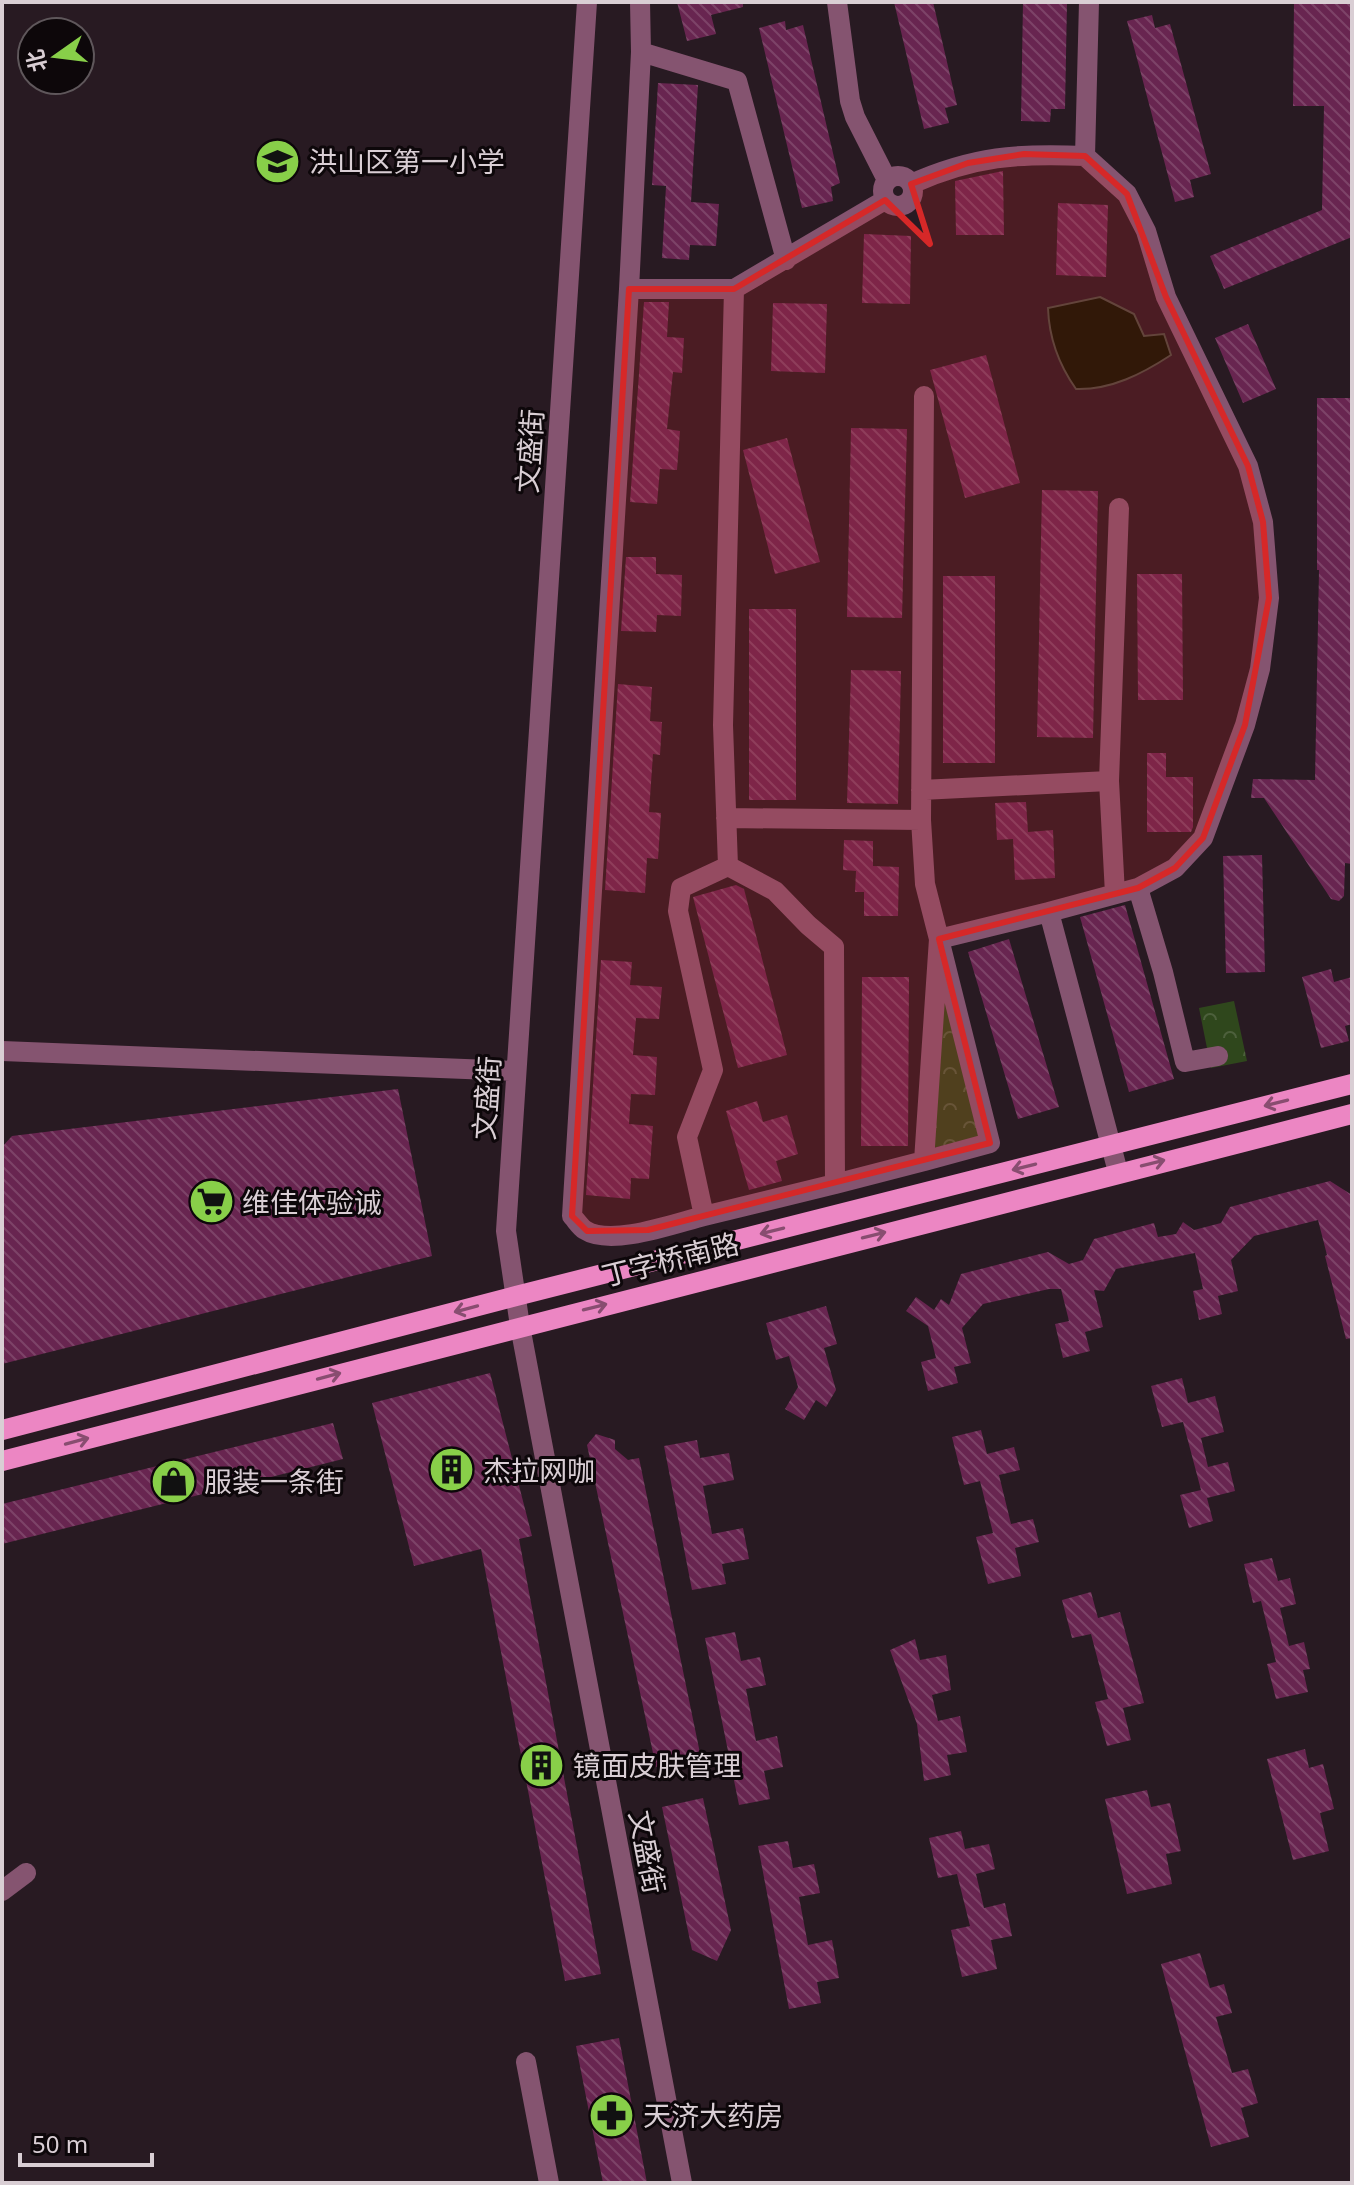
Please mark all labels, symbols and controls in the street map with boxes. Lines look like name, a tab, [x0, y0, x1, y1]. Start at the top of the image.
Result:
north arrow	[16, 16, 96, 96]
text: 北	[18, 47, 53, 75]
school or university icon: 洪山区第一小学	[254, 137, 302, 185]
place label: 洪山区第一小学	[309, 142, 505, 180]
street label: 文盛街	[507, 408, 551, 494]
street label: 文盛街	[464, 1055, 508, 1141]
one-way arrow	[1264, 1096, 1290, 1111]
one-way arrow	[1140, 1155, 1166, 1170]
one-way arrow	[1012, 1160, 1038, 1175]
supermarket icon: 维佳体验诚	[187, 1178, 235, 1226]
place label: 维佳体验诚	[242, 1183, 382, 1221]
street label: 丁字桥南路	[597, 1224, 743, 1294]
one-way arrow	[760, 1224, 786, 1239]
one-way arrow	[861, 1226, 887, 1241]
one-way arrow	[582, 1298, 608, 1313]
one-way arrow	[454, 1302, 480, 1317]
one-way arrow	[316, 1367, 342, 1382]
one-way arrow	[64, 1433, 90, 1448]
building icon: 杰拉网咖	[428, 1446, 476, 1494]
place label: 杰拉网咖	[483, 1451, 595, 1489]
shop icon: 服装一条街	[149, 1457, 197, 1505]
place label: 服装一条街	[204, 1462, 344, 1500]
building icon: 镜面皮肤管理	[518, 1741, 566, 1789]
place label: 镜面皮肤管理	[573, 1746, 741, 1784]
street label: 文盛街	[621, 1807, 675, 1897]
pharmacy icon: 天济大药房	[588, 2091, 636, 2139]
place label: 天济大药房	[643, 2096, 783, 2134]
scale bar	[20, 2117, 152, 2167]
text: 50 m	[32, 2127, 88, 2160]

